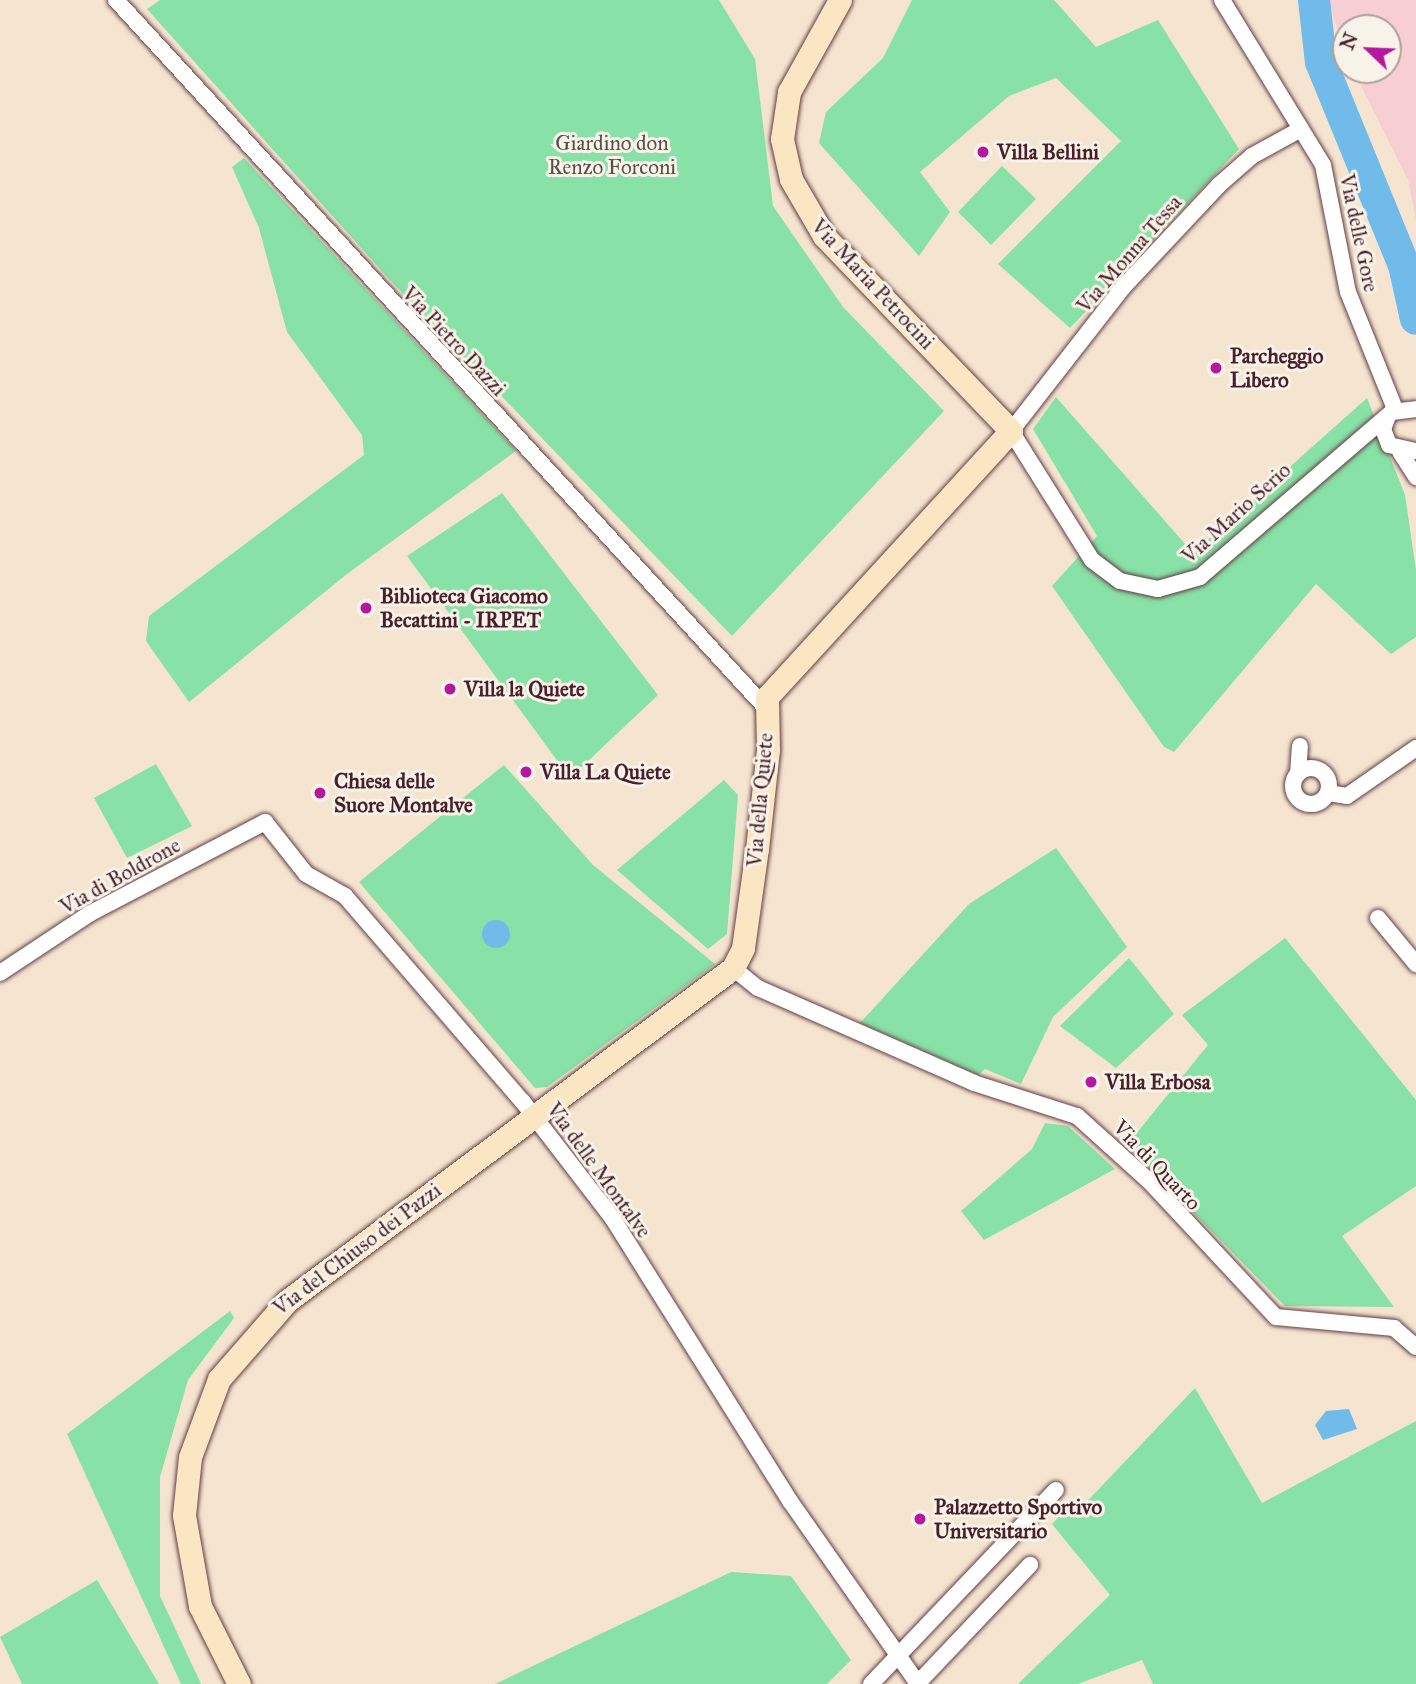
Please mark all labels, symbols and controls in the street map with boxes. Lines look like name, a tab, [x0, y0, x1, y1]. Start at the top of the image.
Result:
north arrow	[1332, 14, 1402, 84]
text: N	[1335, 29, 1363, 53]
park label: Giardino don Renzo Forconi	[548, 130, 676, 180]
place label: Villa Bellini	[997, 139, 1099, 165]
marker: Villa Bellini	[975, 144, 991, 160]
street label: Via delle Gore	[1334, 172, 1384, 294]
street label: Via Monna Tessa	[1071, 190, 1187, 318]
street label: Via Maria Petrocini	[806, 214, 940, 354]
street label: Via Pietro Dazzi	[397, 281, 511, 401]
place label: Parcheggio Libero	[1230, 343, 1323, 393]
marker: Parcheggio Libero	[1208, 360, 1224, 376]
street label: Via Mario Serio	[1176, 457, 1296, 569]
place label: Biblioteca Giacomo Becattini - IRPET	[380, 583, 548, 633]
marker: Biblioteca Giacomo Becattini - IRPET	[358, 600, 374, 616]
place label: Villa la Quiete	[464, 676, 585, 702]
marker: Villa la Quiete	[442, 681, 458, 697]
street label: Via della Quiete	[742, 732, 778, 868]
place label: Villa La Quiete	[540, 759, 671, 785]
marker: Villa La Quiete	[518, 764, 534, 780]
place label: Chiesa delle Suore Montalve	[334, 768, 473, 818]
marker: Chiesa delle Suore Montalve	[312, 785, 328, 801]
street label: Via di Boldrone	[55, 833, 185, 919]
place label: Villa Erbosa	[1105, 1069, 1211, 1095]
marker: Villa Erbosa	[1083, 1074, 1099, 1090]
street label: Via delle Montalve	[541, 1097, 657, 1243]
street label: Via di Quarto	[1108, 1115, 1206, 1215]
street label: Via del Chiuso dei Pazzi	[268, 1177, 446, 1321]
place label: Palazzetto Sportivo Universitario	[934, 1494, 1102, 1544]
marker: Palazzetto Sportivo Universitario	[912, 1511, 928, 1527]

